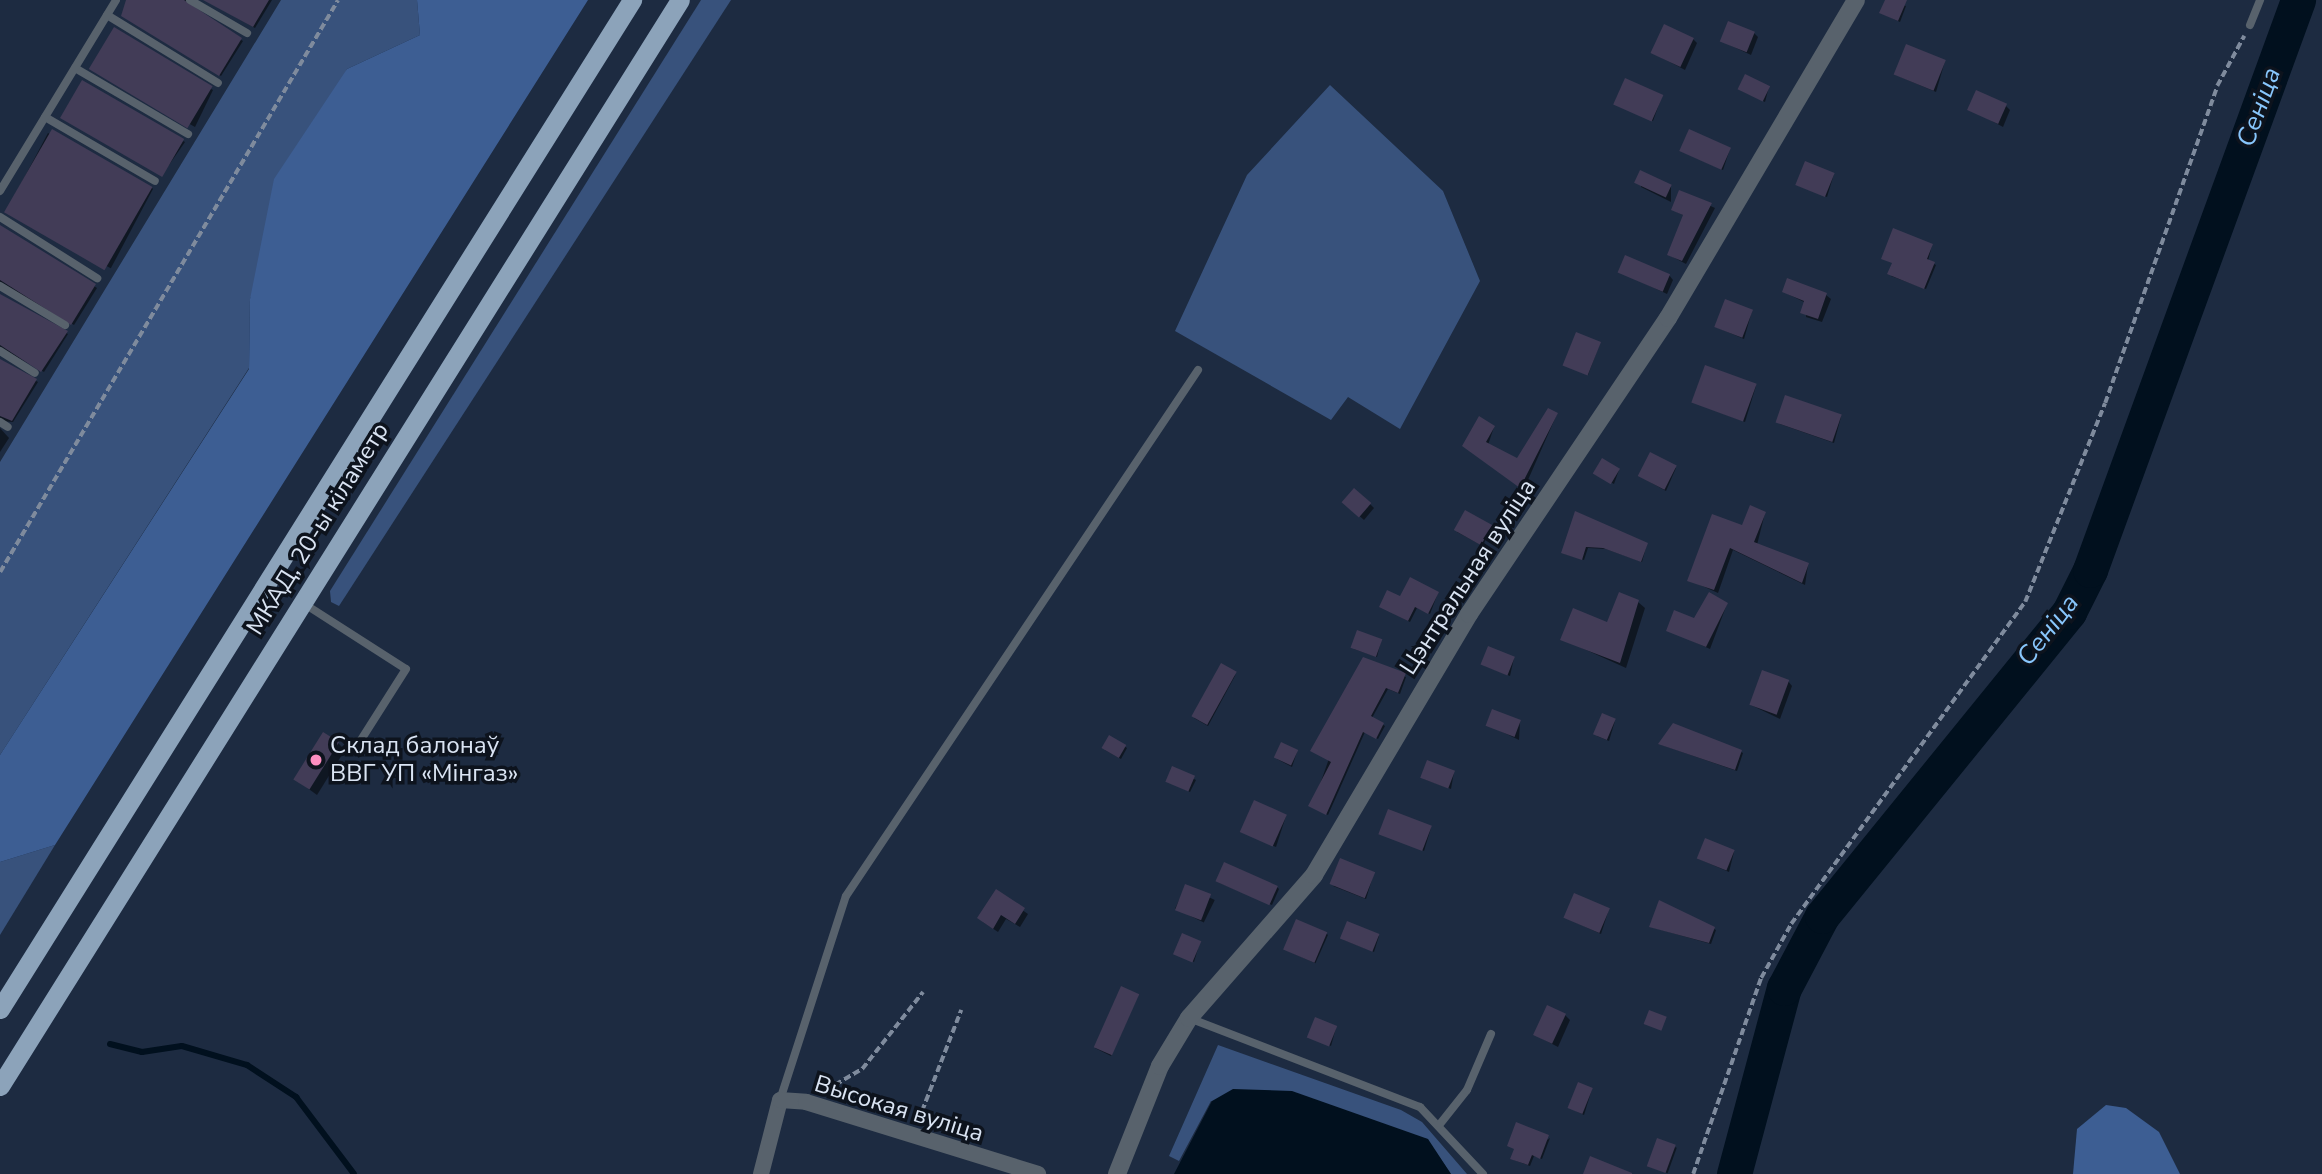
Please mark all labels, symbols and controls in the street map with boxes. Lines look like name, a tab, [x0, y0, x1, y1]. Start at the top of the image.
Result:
water label: Сеніца	[2230, 63, 2288, 151]
street label: МКАД, 20-ы кіламетр	[241, 418, 395, 640]
street label: Цэнтральная вуліца	[1394, 474, 1542, 680]
water label: Сеніца	[2010, 588, 2086, 672]
place label: Склад балонаў ВВГ УП «Мінгаз»	[330, 732, 518, 788]
marker: Склад балонаў ВВГ УП «Мінгаз»	[308, 752, 324, 768]
street label: Высокая вуліца	[811, 1070, 987, 1148]

